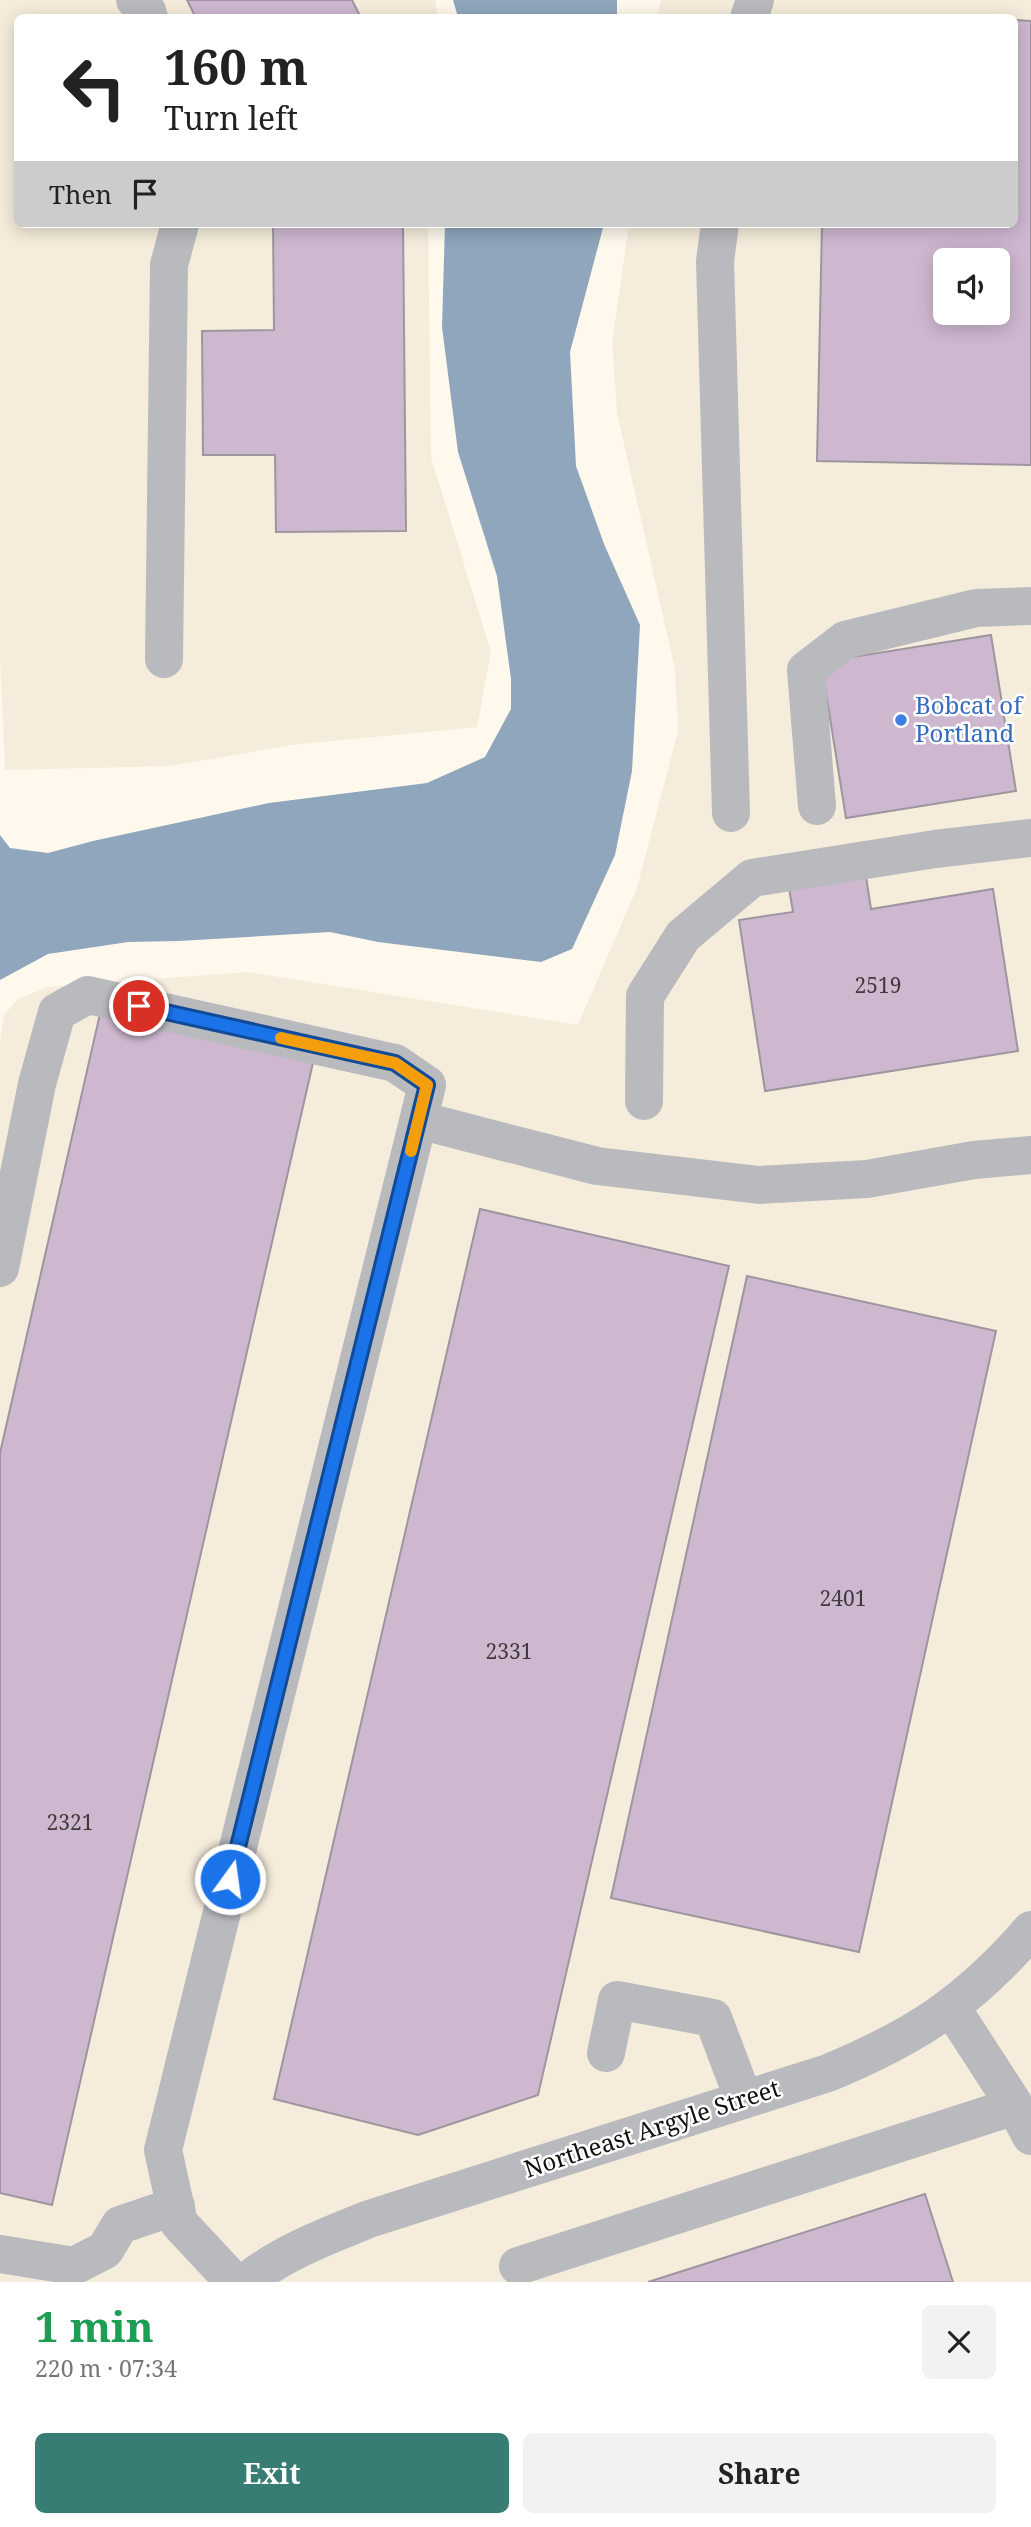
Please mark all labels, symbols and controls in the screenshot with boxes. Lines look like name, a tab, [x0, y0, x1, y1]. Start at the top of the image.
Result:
text: 160 m	[164, 33, 308, 99]
icon: left	[49, 42, 140, 133]
text: Turn left	[164, 96, 298, 139]
icon: arrive	[126, 175, 164, 213]
text: Then	[49, 176, 112, 212]
map controls	[933, 248, 1010, 325]
button: sound	[933, 248, 1010, 325]
place label: Bobcat of Portland	[915, 688, 1024, 749]
marker: Bobcat of Portland	[893, 712, 909, 728]
house number: 2519	[855, 971, 901, 999]
pin	[109, 976, 169, 1036]
icon: arrive	[120, 987, 158, 1025]
house number: 2401	[820, 1584, 866, 1612]
house number: 2331	[486, 1637, 532, 1665]
house number: 2321	[47, 1808, 93, 1836]
position arrow	[193, 1842, 267, 1916]
street label: Northeast Argyle Street	[519, 2071, 784, 2185]
text: 1 min	[35, 2297, 154, 2354]
button: close	[922, 2305, 996, 2379]
text: 220 m · 07:34	[35, 2352, 177, 2384]
button: Exit	[35, 2433, 509, 2513]
button: Share	[523, 2433, 996, 2513]

